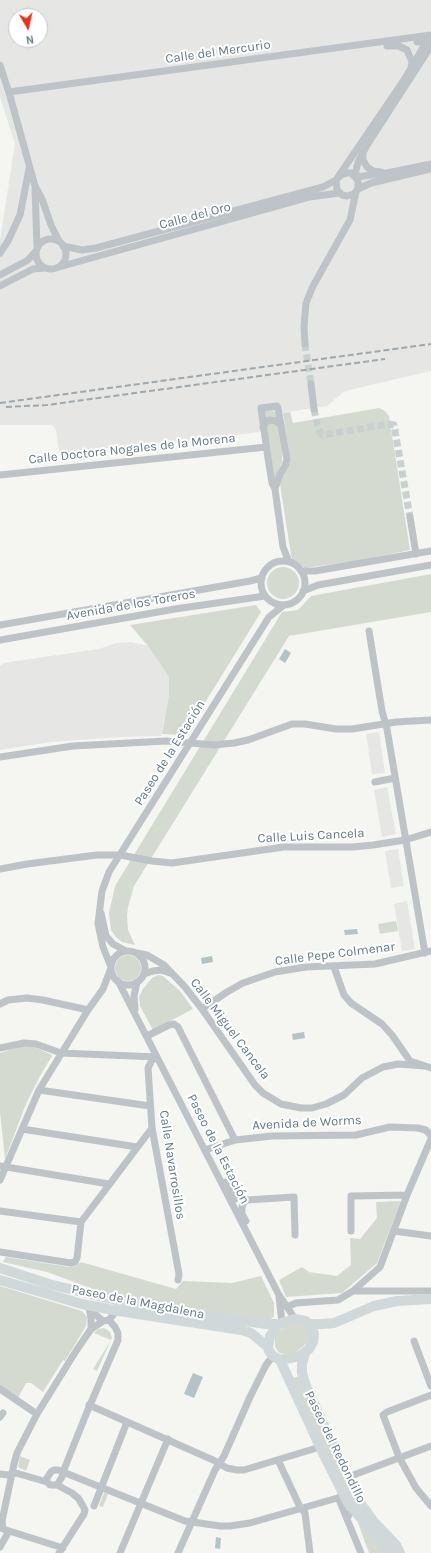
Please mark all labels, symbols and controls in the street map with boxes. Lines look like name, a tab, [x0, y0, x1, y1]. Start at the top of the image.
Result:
north arrow	[8, 8, 48, 48]
text: N	[25, 32, 35, 46]
street label: Calle del Mercurio	[164, 37, 272, 67]
street label: Calle del Oro	[157, 199, 233, 233]
street label: Calle Doctora Nogales de la Morena	[28, 430, 236, 468]
street label: Avenida de los Toreros	[65, 586, 197, 624]
street label: Paseo de la Estación	[131, 698, 209, 808]
street label: Calle Luis Cancela	[257, 825, 365, 847]
street label: Calle Pepe Colmenar	[274, 939, 396, 969]
street label: Calle Miguel Cancela	[187, 975, 273, 1083]
street label: Paseo de la Estación	[184, 1092, 252, 1206]
street label: Calle Navarrosillos	[156, 1109, 188, 1221]
street label: Avenida de Worms	[252, 1112, 362, 1134]
street label: Paseo de la Magdalena	[70, 1281, 206, 1323]
street label: Paseo del Redondillo	[301, 1389, 369, 1505]

